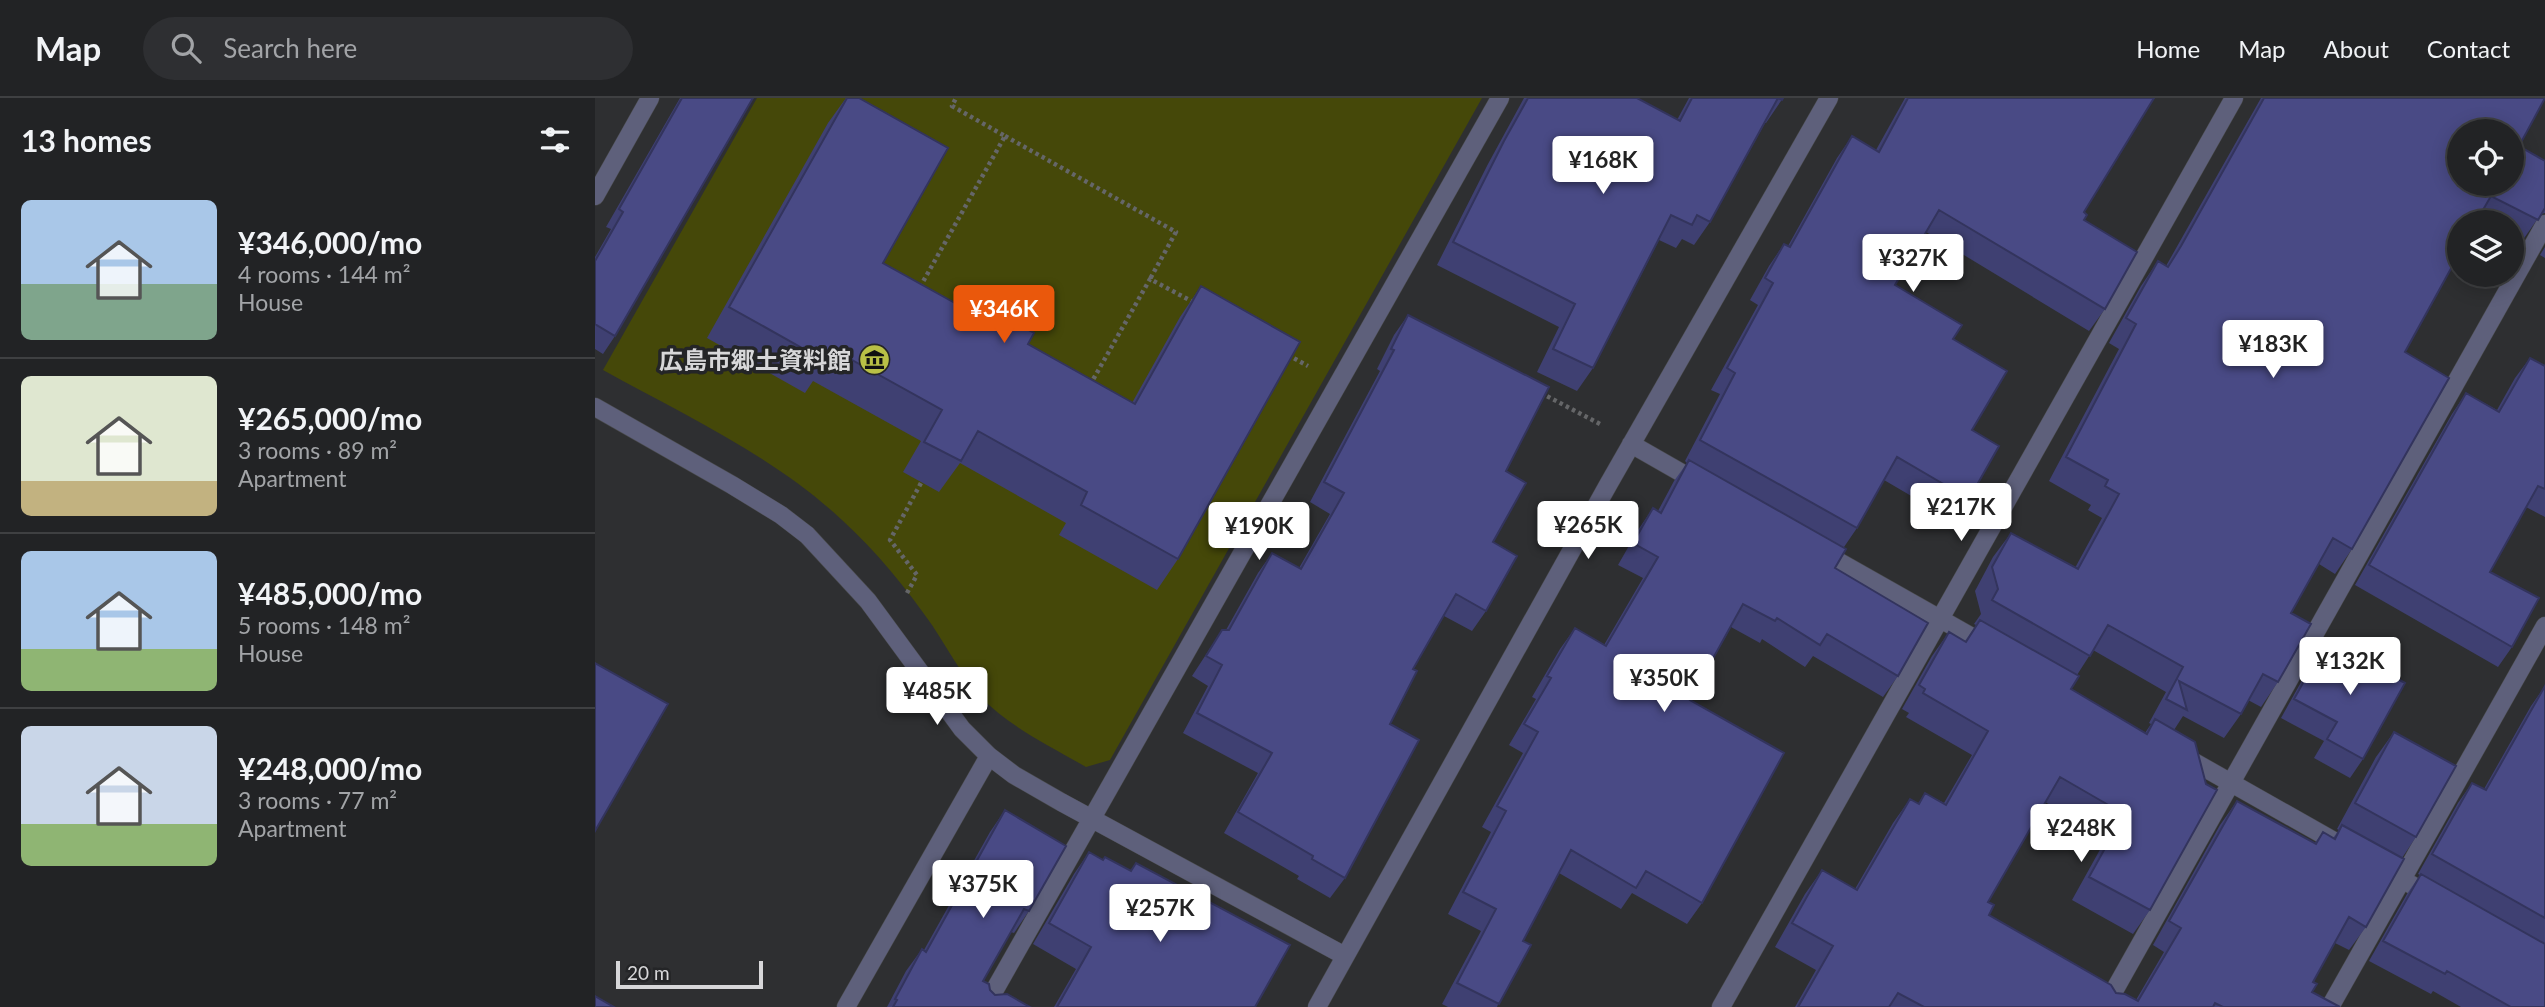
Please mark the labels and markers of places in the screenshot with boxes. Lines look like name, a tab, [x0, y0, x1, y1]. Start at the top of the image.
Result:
pin: ¥168K	[1554, 136, 1652, 196]
pin: ¥327K	[1864, 234, 1962, 294]
pin: ¥346K	[955, 286, 1053, 345]
pin: ¥183K	[2224, 320, 2322, 380]
museum icon: 広島市郷土資料館	[857, 342, 891, 376]
place label: 広島市郷土資料館	[659, 345, 851, 374]
pin: ¥217K	[1912, 484, 2010, 543]
pin: ¥265K	[1539, 502, 1637, 561]
pin: ¥190K	[1210, 503, 1308, 562]
pin: ¥132K	[2301, 638, 2399, 697]
pin: ¥350K	[1615, 654, 1713, 714]
pin: ¥485K	[888, 668, 986, 727]
pin: ¥248K	[2032, 804, 2130, 864]
pin: ¥375K	[934, 860, 1032, 920]
pin: ¥257K	[1111, 884, 1209, 944]

